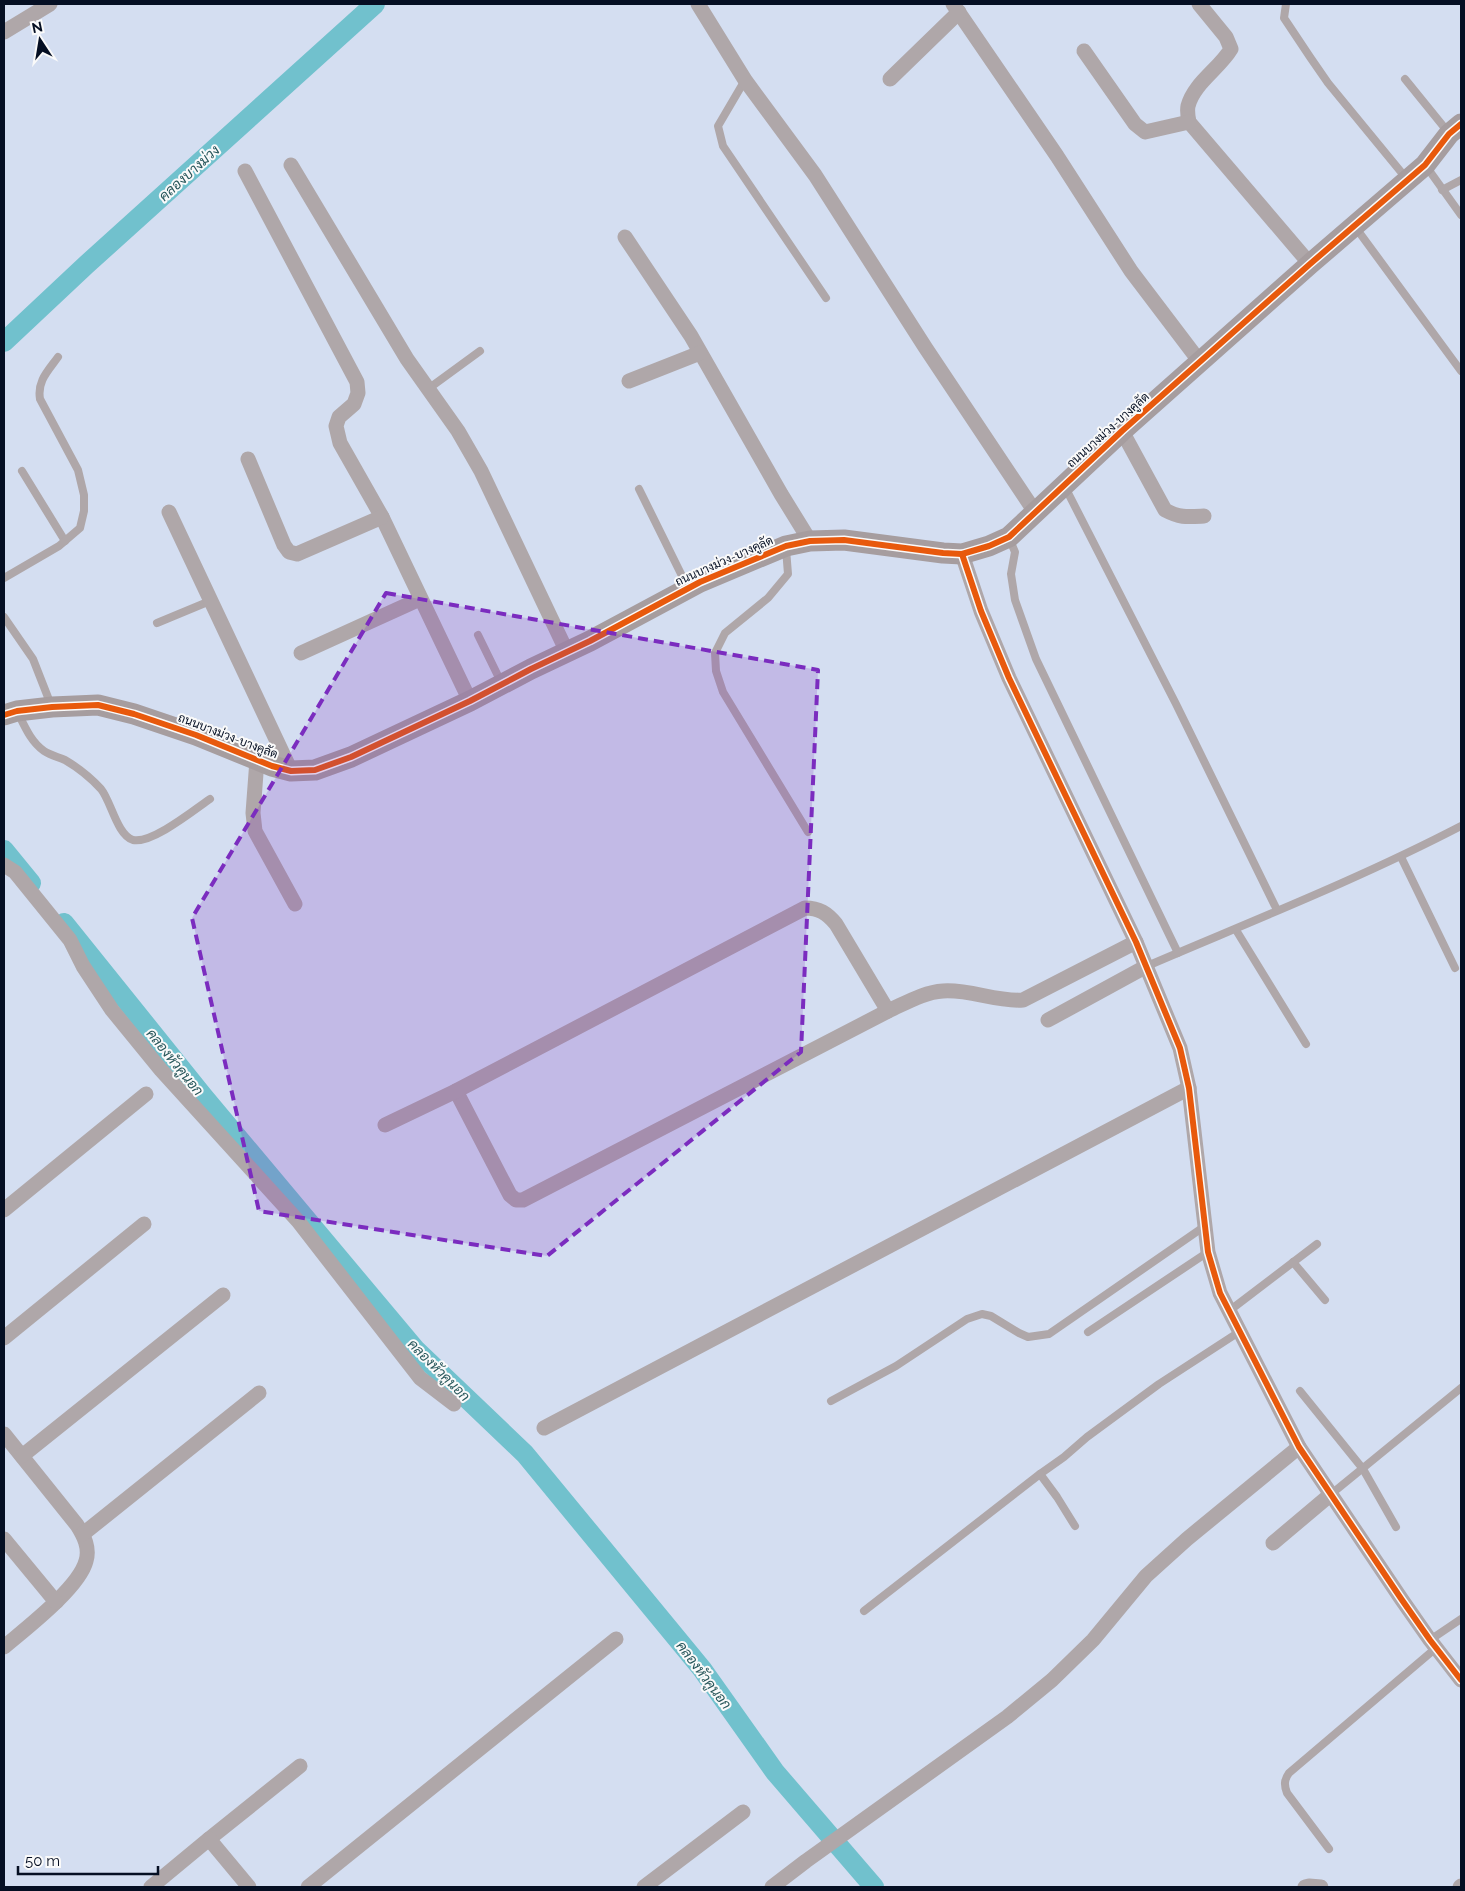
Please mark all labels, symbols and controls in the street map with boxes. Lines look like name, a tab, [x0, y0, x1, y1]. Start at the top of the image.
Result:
north arrow	[15, 15, 65, 65]
text: N	[30, 18, 44, 36]
water label: คลองบางม่วง	[156, 142, 222, 204]
street label: ถนนบางม่วง-บางคูลัด	[1064, 389, 1153, 471]
street label: ถนนบางม่วง-บางคูลัด	[673, 533, 775, 590]
street label: ถนนบางม่วง-บางคูลัด	[176, 711, 280, 762]
water label: คลองหัวคูนอก	[142, 1026, 207, 1100]
water label: คลองหัวคูนอก	[403, 1336, 473, 1406]
water label: คลองหัวคูนอก	[672, 1638, 735, 1713]
scale bar	[18, 1844, 158, 1876]
text: 50 m	[25, 1852, 60, 1870]

